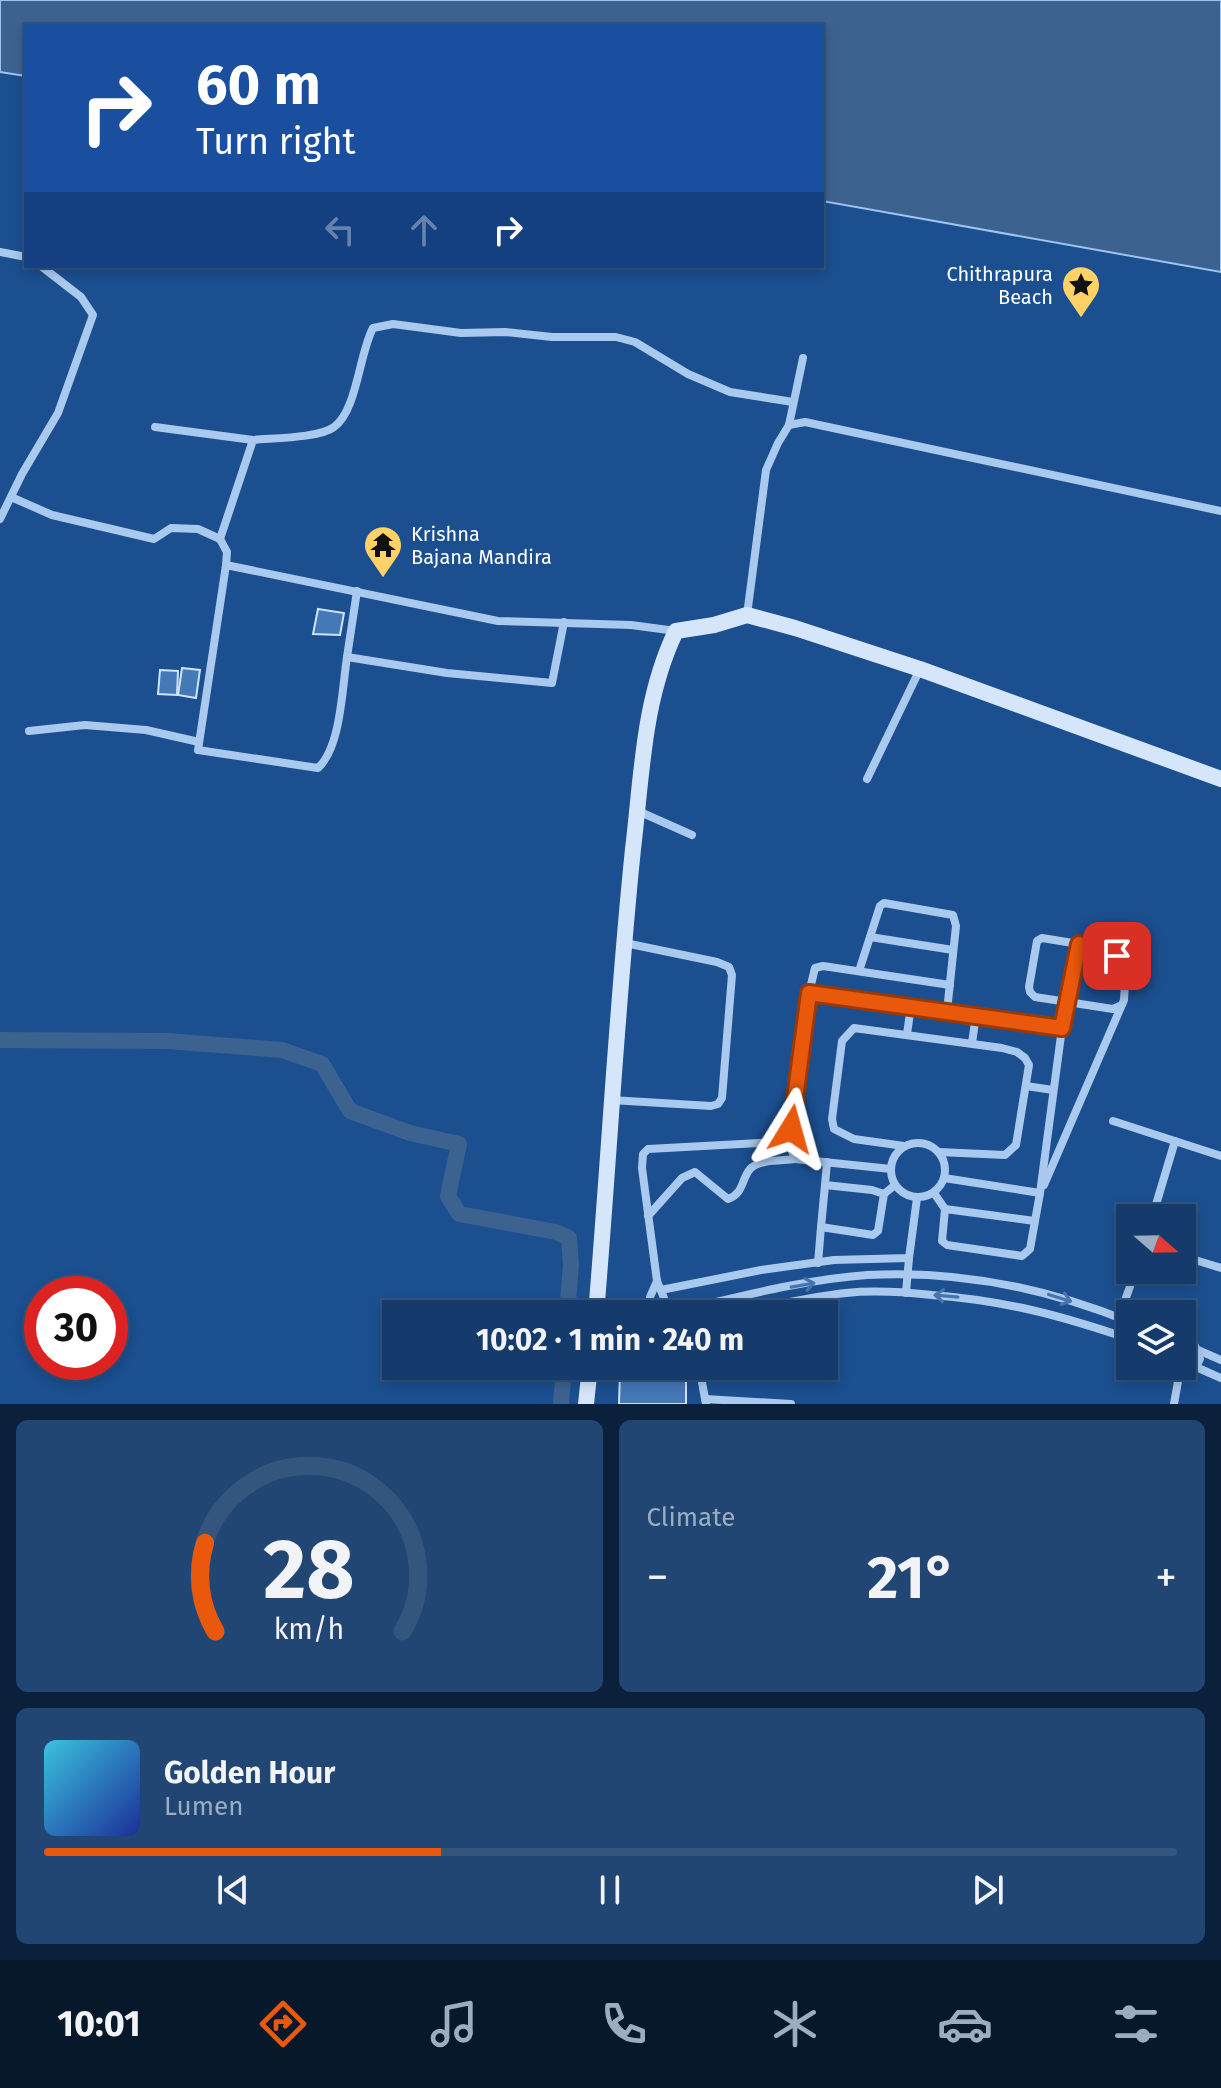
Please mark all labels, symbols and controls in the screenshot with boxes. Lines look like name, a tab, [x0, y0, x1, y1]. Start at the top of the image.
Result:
text: 60 m	[196, 52, 321, 119]
icon: right	[64, 56, 168, 160]
text: Turn right	[196, 120, 356, 164]
icon: left	[318, 208, 362, 252]
icon: ahead	[402, 208, 446, 252]
icon: right	[486, 208, 530, 252]
place label: Chithrapura Beach	[946, 262, 1053, 309]
place icon: Chithrapura Beach	[1060, 264, 1102, 319]
place label: Krishna Bajana Mandira	[411, 522, 552, 569]
temple icon: Krishna Bajana Mandira	[362, 524, 404, 579]
pin	[1083, 922, 1151, 990]
icon: arrive	[1095, 934, 1139, 978]
position arrow	[749, 1087, 833, 1171]
north arrow	[1116, 1204, 1196, 1284]
map controls	[1116, 1204, 1196, 1380]
speed limit sign: 30	[24, 1276, 128, 1380]
one-way arrow	[790, 1276, 815, 1291]
one-way arrow	[933, 1288, 960, 1303]
one-way arrow	[1047, 1292, 1072, 1306]
button: layers	[1116, 1300, 1196, 1380]
text: 10:02 · 1 min · 240 m	[476, 1322, 744, 1358]
text: Climate	[647, 1502, 735, 1533]
text: 28	[264, 1520, 355, 1620]
text: 21°	[867, 1542, 956, 1614]
text: −	[647, 1551, 669, 1604]
text: +	[1155, 1551, 1177, 1604]
text: km/h	[274, 1612, 345, 1647]
text: Golden Hour	[164, 1755, 335, 1791]
text: Lumen	[164, 1791, 243, 1822]
icon: previous	[211, 1868, 255, 1912]
icon: pause	[588, 1868, 632, 1912]
icon: next	[966, 1868, 1010, 1912]
icon: directions	[255, 1996, 311, 2052]
icon: music	[426, 1996, 482, 2052]
icon: phone	[596, 1996, 652, 2052]
icon: climate	[767, 1996, 823, 2052]
icon: car	[937, 1996, 993, 2052]
icon: filters	[1108, 1996, 1164, 2052]
text: 10:01	[57, 2002, 141, 2046]

